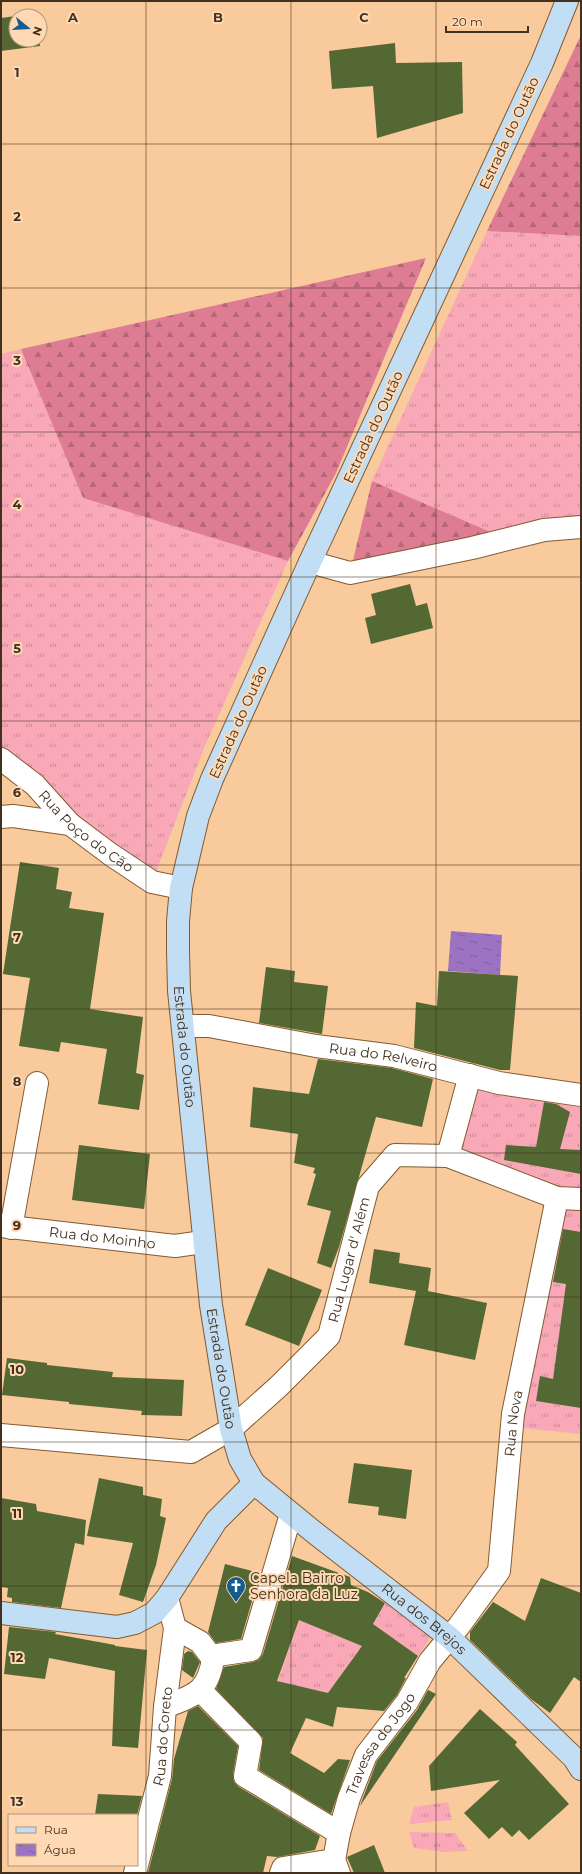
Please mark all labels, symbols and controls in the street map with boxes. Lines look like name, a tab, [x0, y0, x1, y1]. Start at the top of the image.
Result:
north arrow	[8, 8, 48, 48]
scale bar	[446, 8, 528, 34]
text: A	[67, 9, 79, 25]
text: B	[213, 9, 223, 25]
text: C	[359, 9, 369, 25]
text: 20 m	[452, 14, 483, 29]
text: N	[29, 25, 46, 37]
text: 1	[14, 64, 20, 80]
street label: Estrada do Outão	[475, 74, 543, 192]
text: 2	[13, 208, 21, 224]
text: 3	[12, 352, 21, 368]
street label: Estrada do Outão	[339, 368, 407, 486]
text: 4	[13, 496, 22, 512]
text: 5	[13, 640, 21, 656]
street label: Estrada do Outão	[205, 662, 271, 781]
text: 6	[13, 784, 22, 800]
street label: Rua Poço do Cão	[35, 786, 137, 876]
text: 7	[13, 929, 21, 945]
street label: Estrada do Outão	[170, 986, 200, 1109]
street label: Rua do Relveiro	[328, 1039, 439, 1076]
text: 8	[13, 1073, 22, 1089]
street label: Rua Lugar d' Além	[324, 1195, 374, 1324]
text: 9	[13, 1217, 21, 1233]
street label: Rua do Moinho	[48, 1223, 157, 1253]
street label: Estrada do Outão	[203, 1307, 240, 1431]
text: 10	[10, 1361, 24, 1377]
street label: Rua Nova	[500, 1388, 527, 1457]
text: 11	[12, 1505, 22, 1521]
place label: Capela Bairro Senhora da Luz	[250, 1569, 358, 1603]
church icon: Capela Bairro Senhora da Luz	[225, 1575, 247, 1603]
street label: Rua dos Brejos	[378, 1579, 471, 1658]
text: 12	[11, 1649, 24, 1665]
street label: Rua do Coreto	[149, 1685, 177, 1788]
street label: Travessa do Jogo	[342, 1689, 419, 1798]
text: 13	[11, 1793, 24, 1809]
legend	[8, 1814, 138, 1866]
text: Rua	[44, 1822, 68, 1837]
text: Água	[44, 1842, 76, 1857]

